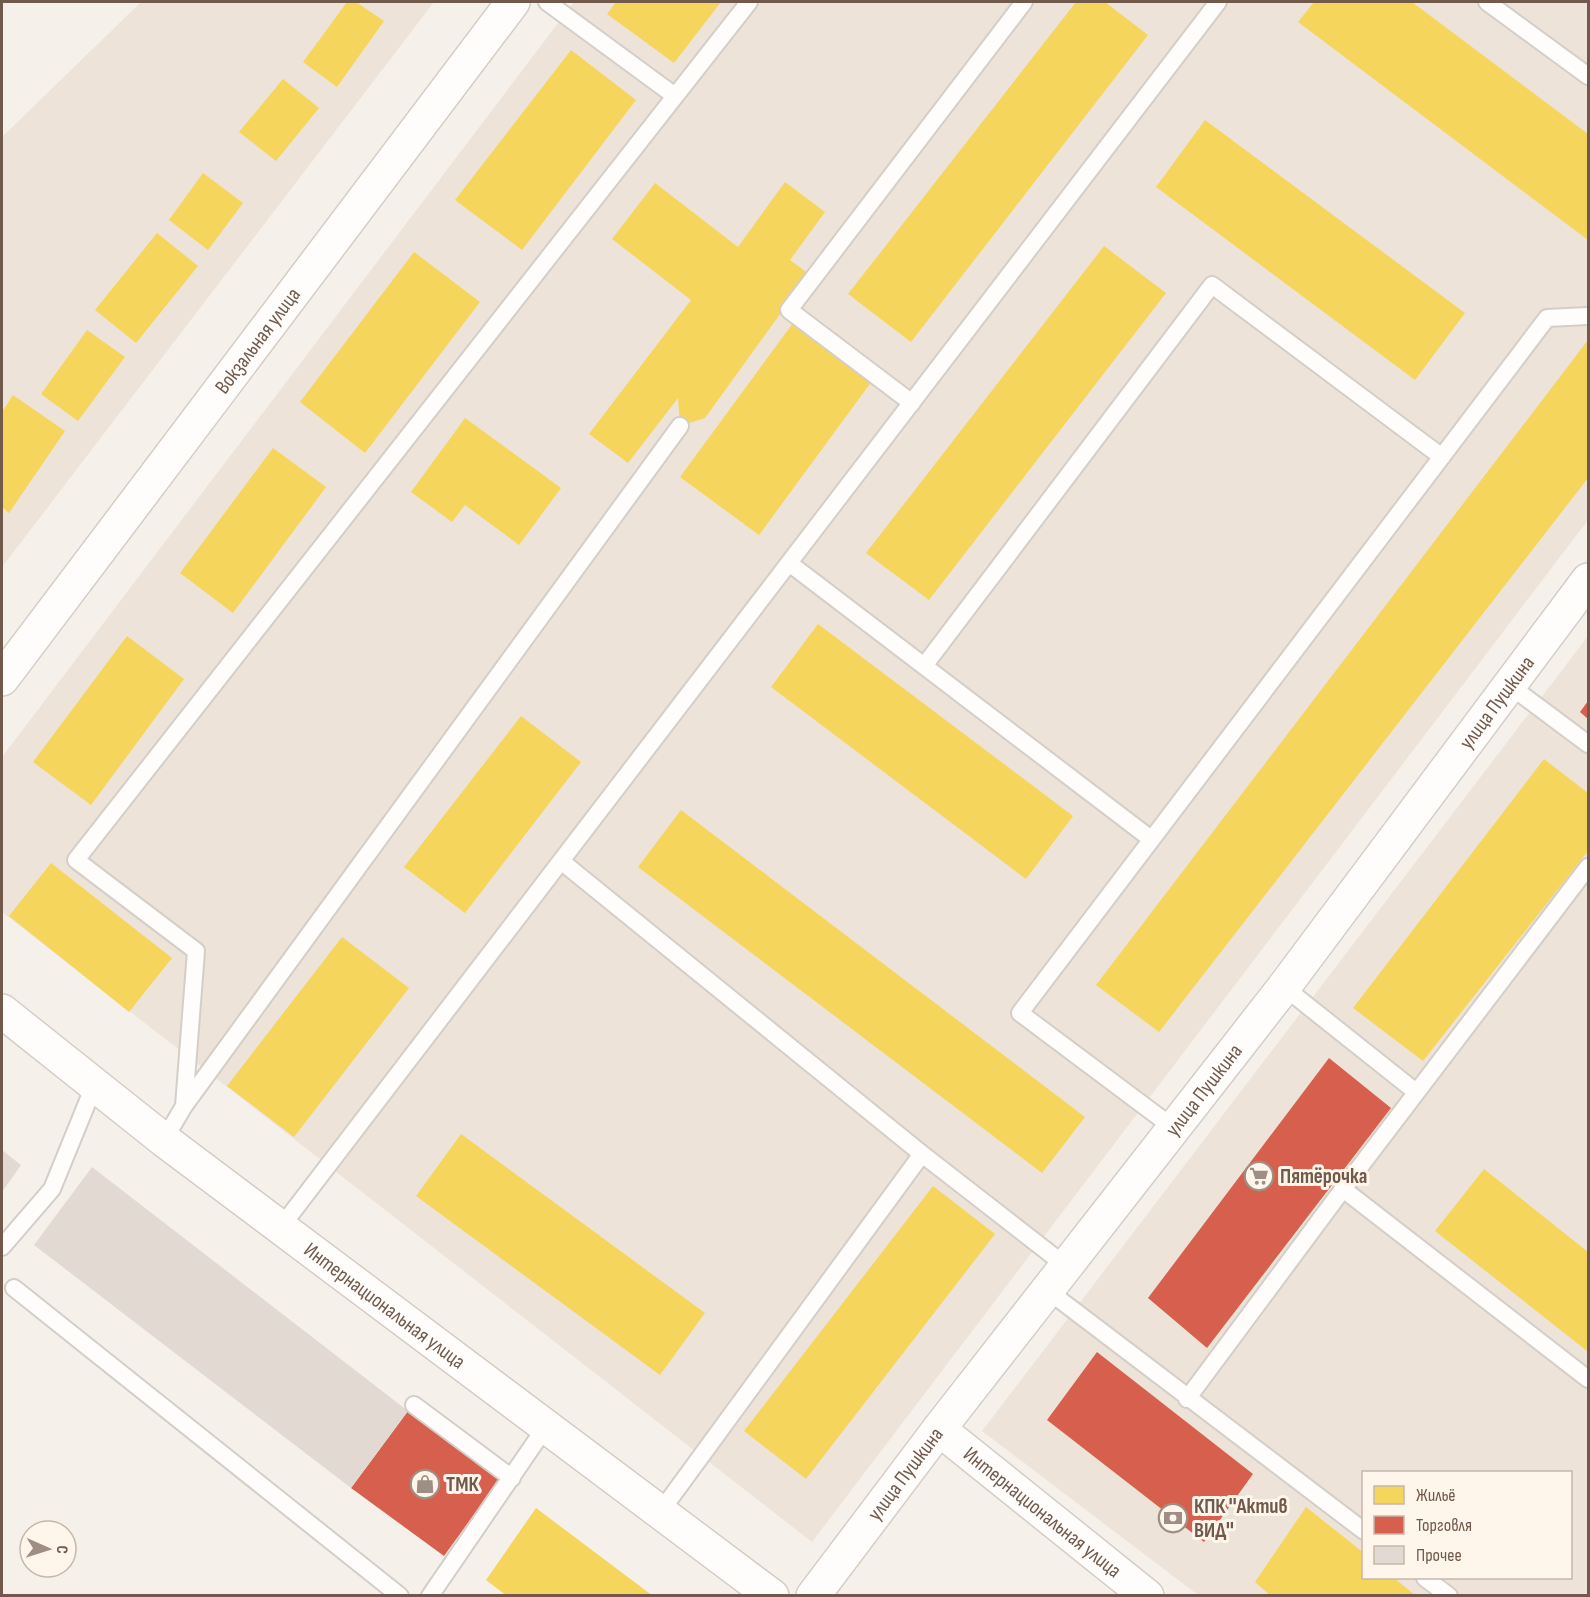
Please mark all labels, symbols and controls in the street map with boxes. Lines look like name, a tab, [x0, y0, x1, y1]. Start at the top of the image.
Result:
street label: Вокзальная улица	[209, 283, 306, 399]
street label: улица Пушкина	[1454, 651, 1540, 754]
street label: улица Пушкина	[1160, 1039, 1247, 1141]
supermarket icon: Пятёрочка	[1243, 1160, 1275, 1192]
place label: Пятёрочка	[1280, 1164, 1367, 1189]
street label: Интернациональная улица	[299, 1237, 470, 1374]
street label: улица Пушкина	[862, 1422, 948, 1525]
street label: Интернациональная улица	[959, 1441, 1126, 1583]
shop icon: ТМК	[409, 1468, 441, 1500]
legend	[1362, 1471, 1572, 1579]
place label: ТМК	[446, 1472, 479, 1497]
text: Жильё	[1416, 1485, 1456, 1506]
place label: КПК ''Актив ВИД''	[1194, 1494, 1288, 1543]
bank icon: КПК ''Актив ВИД''	[1157, 1502, 1189, 1534]
text: Торговля	[1416, 1515, 1472, 1536]
north arrow	[18, 1519, 78, 1579]
text: С	[52, 1545, 71, 1554]
text: Прочее	[1416, 1545, 1462, 1566]

